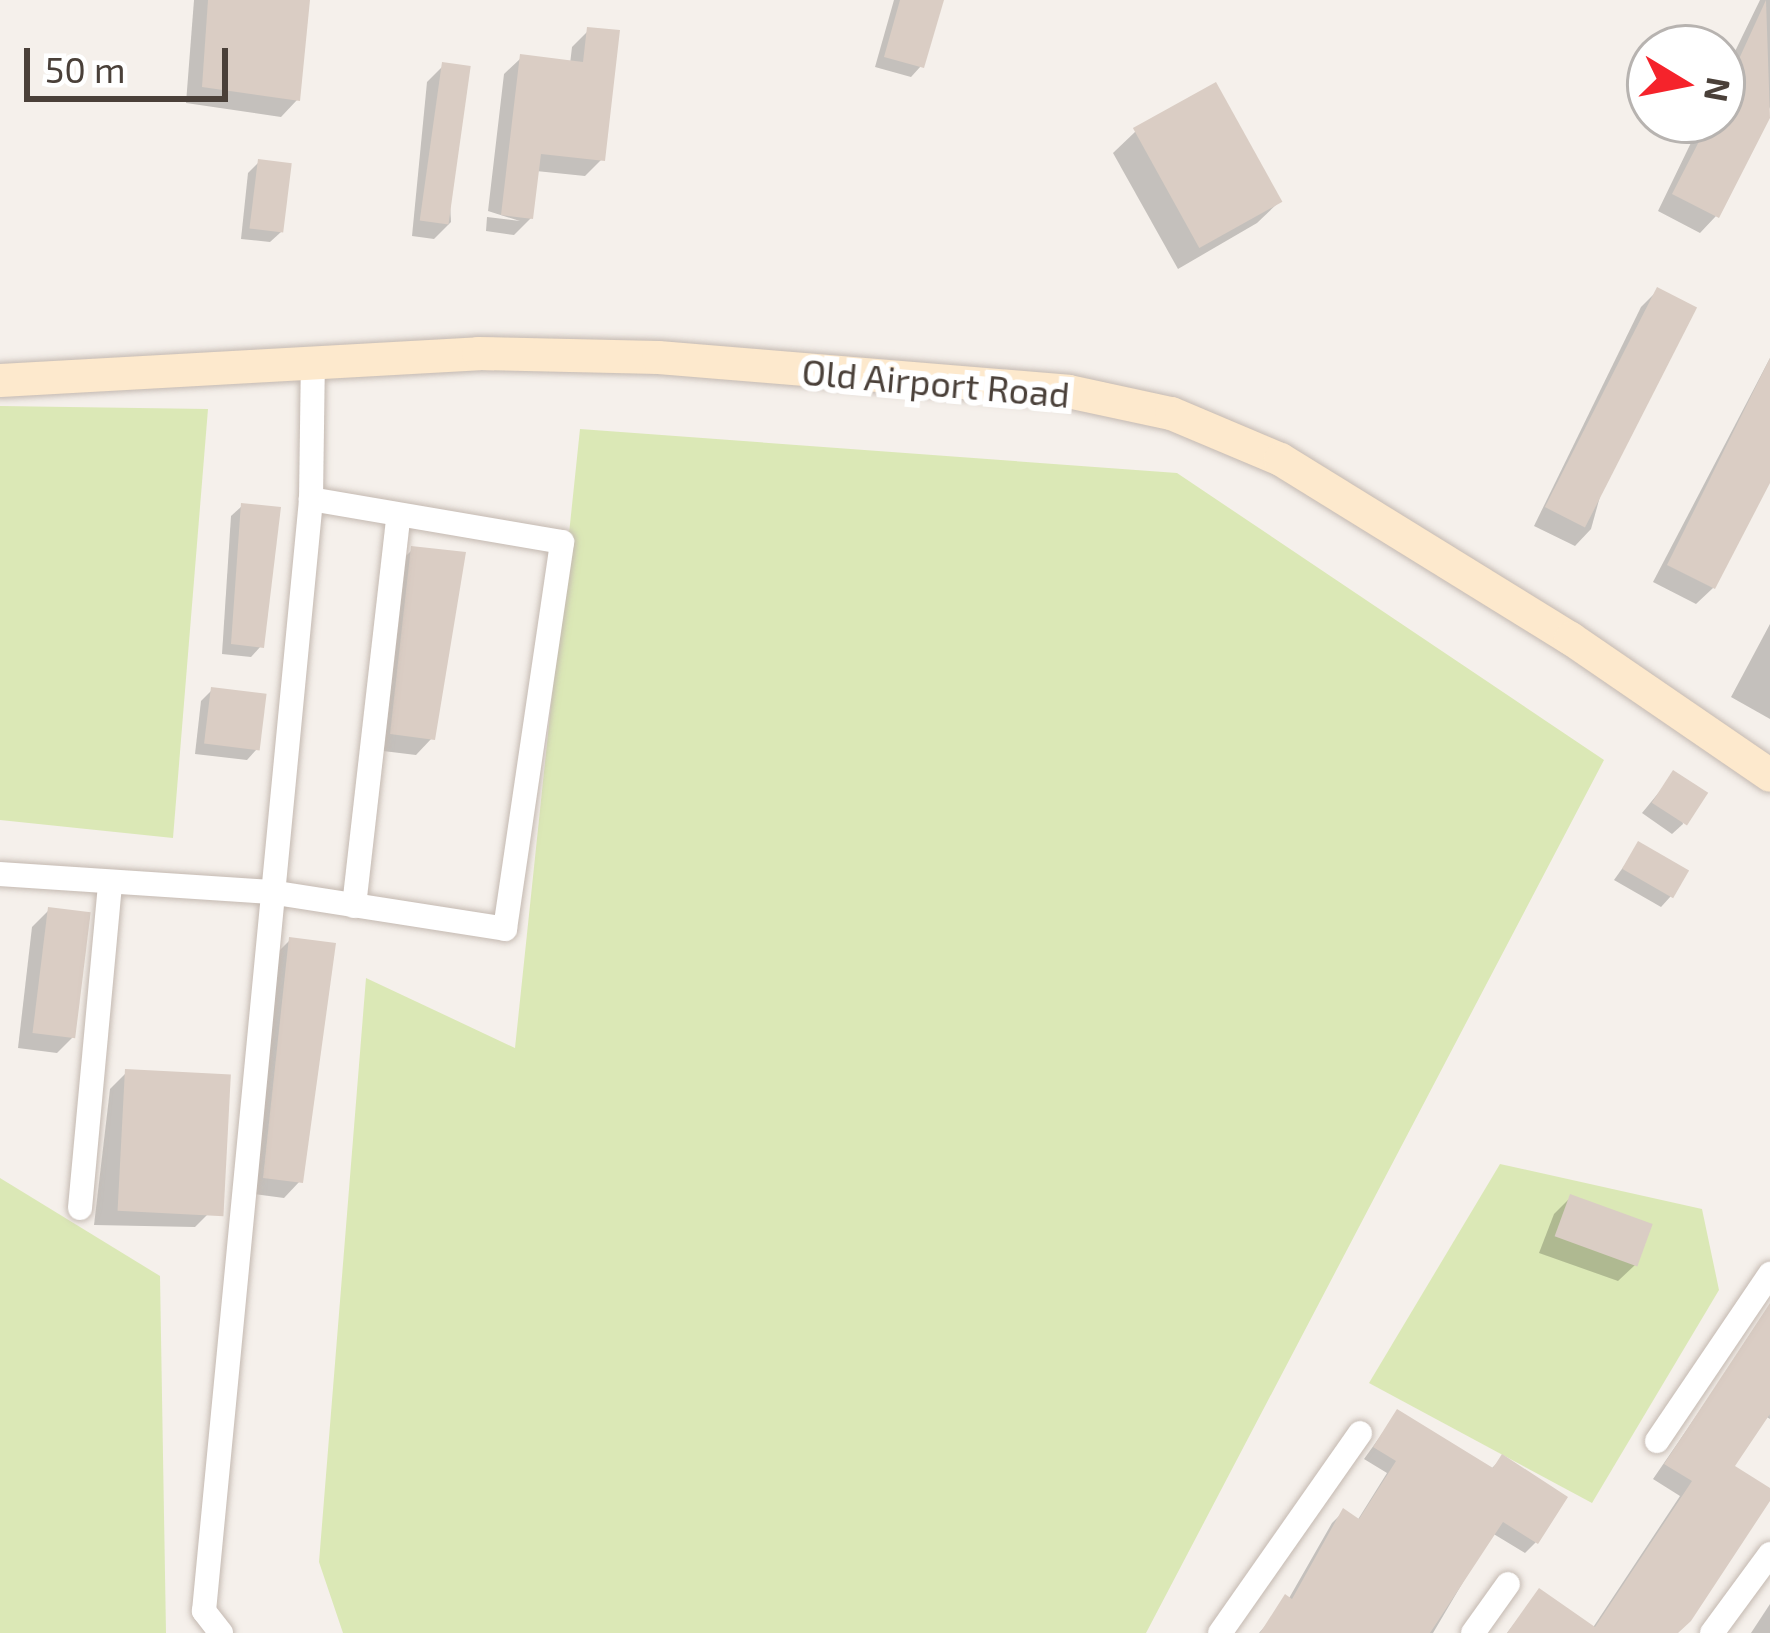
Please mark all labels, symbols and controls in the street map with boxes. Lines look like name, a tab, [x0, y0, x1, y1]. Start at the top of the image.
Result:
scale bar	[30, 24, 234, 98]
north arrow	[1626, 24, 1746, 144]
text: 50 m	[45, 47, 126, 90]
text: N	[1697, 75, 1740, 105]
street label: Old Airport Road	[800, 349, 1072, 415]

